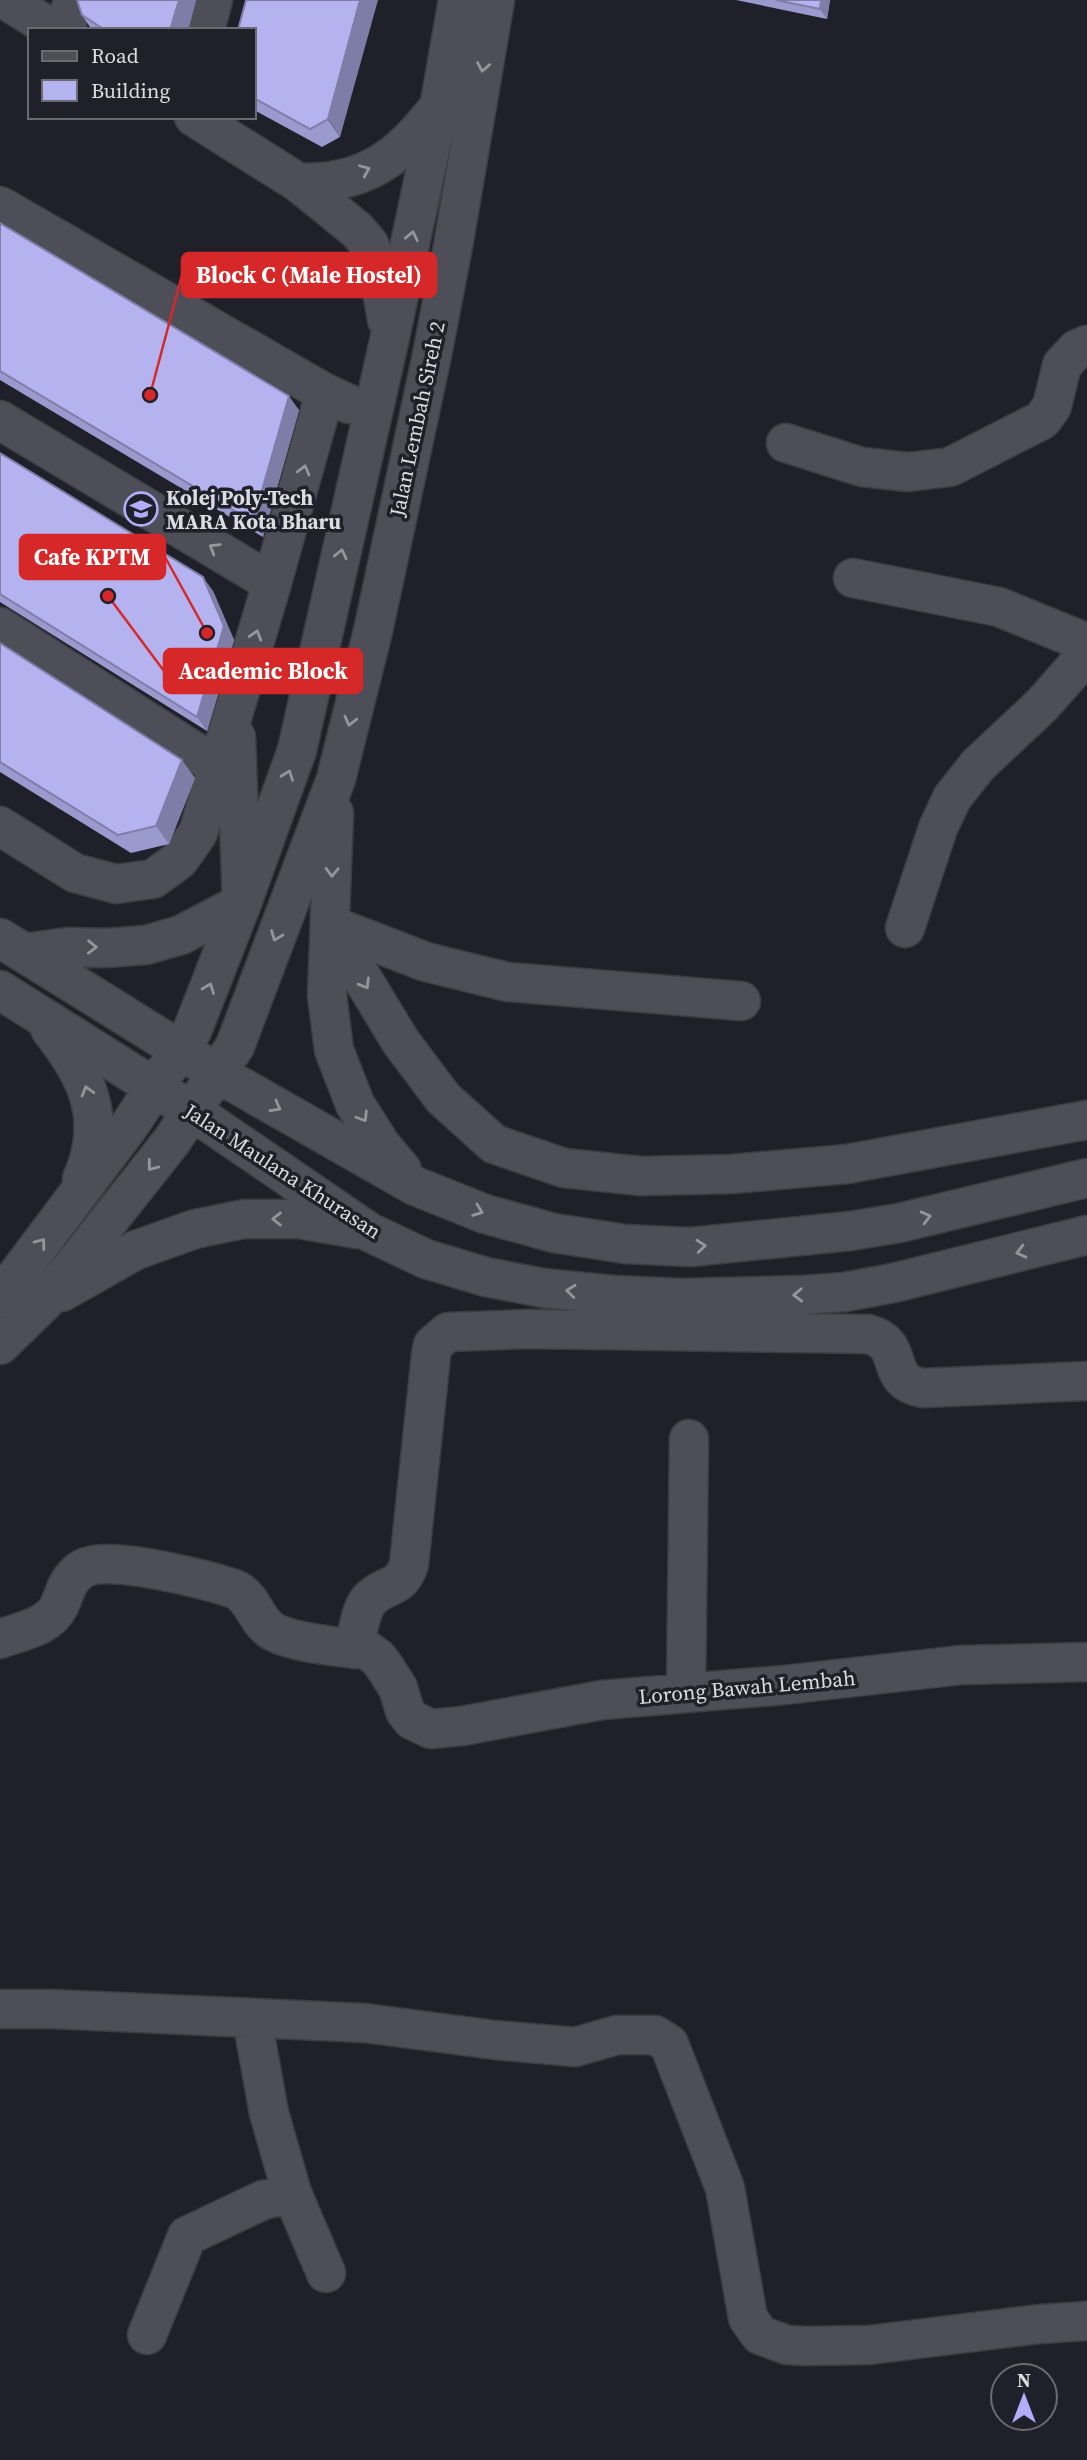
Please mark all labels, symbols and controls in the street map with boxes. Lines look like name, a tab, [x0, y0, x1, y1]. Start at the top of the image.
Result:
legend	[28, 28, 256, 119]
text: Road	[91, 41, 139, 70]
one-way arrow	[476, 61, 491, 73]
text: Building	[91, 76, 170, 105]
one-way arrow	[358, 164, 370, 178]
one-way arrow	[403, 230, 418, 242]
callout: Block C (Male Hostel)	[182, 253, 436, 297]
text: Block C (Male Hostel)	[196, 259, 422, 291]
street label: Jalan Lembah Sireh 2	[382, 319, 452, 520]
one-way arrow	[295, 464, 310, 476]
place label: Kolej Poly-Tech MARA Kota Bharu	[166, 483, 341, 536]
school or university icon: Kolej Poly-Tech MARA Kota Bharu	[122, 490, 160, 528]
callout: Cafe KPTM	[20, 535, 165, 579]
text: Cafe KPTM	[34, 541, 150, 573]
one-way arrow	[208, 543, 221, 556]
one-way arrow	[333, 548, 348, 560]
one-way arrow	[248, 629, 263, 641]
callout: Academic Block	[164, 649, 362, 693]
text: Academic Block	[178, 655, 348, 687]
one-way arrow	[344, 715, 358, 727]
one-way arrow	[280, 770, 294, 782]
one-way arrow	[325, 867, 340, 878]
one-way arrow	[271, 930, 285, 942]
one-way arrow	[87, 940, 98, 955]
one-way arrow	[357, 976, 370, 989]
one-way arrow	[200, 983, 214, 995]
one-way arrow	[80, 1086, 95, 1098]
street label: Jalan Maulana Khurasan	[178, 1096, 387, 1246]
one-way arrow	[269, 1099, 281, 1112]
one-way arrow	[355, 1110, 368, 1123]
one-way arrow	[148, 1158, 160, 1171]
one-way arrow	[471, 1202, 483, 1216]
one-way arrow	[272, 1211, 282, 1227]
one-way arrow	[920, 1211, 932, 1225]
one-way arrow	[33, 1239, 46, 1251]
one-way arrow	[696, 1239, 707, 1254]
one-way arrow	[1015, 1243, 1027, 1258]
one-way arrow	[565, 1284, 576, 1299]
one-way arrow	[792, 1288, 803, 1303]
street label: Lorong Bawah Lembah	[637, 1663, 857, 1711]
north arrow	[989, 2362, 1059, 2432]
text: N	[1017, 2367, 1031, 2393]

